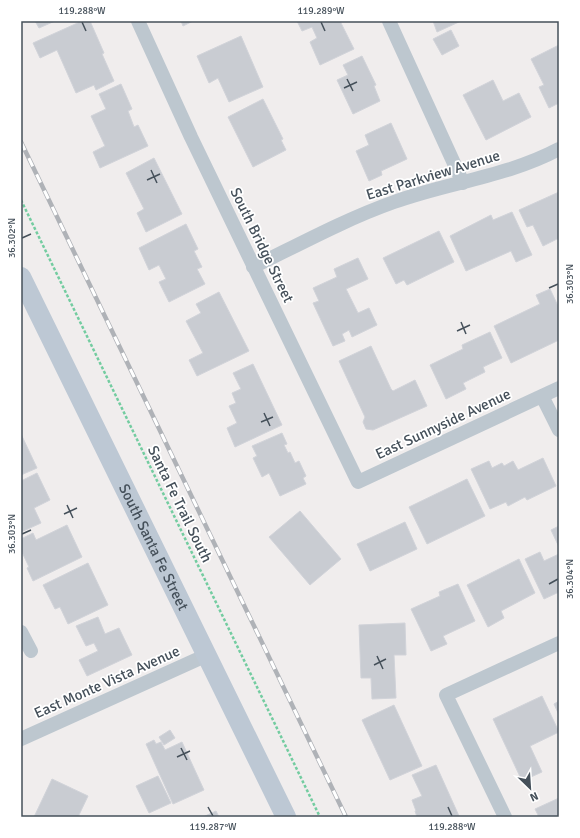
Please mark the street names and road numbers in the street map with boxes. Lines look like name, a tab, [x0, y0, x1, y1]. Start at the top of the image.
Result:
street label: East Parkview Avenue	[364, 146, 502, 204]
street label: South Bridge Street	[226, 185, 298, 305]
street label: East Sunnyside Avenue	[373, 385, 513, 463]
street label: Santa Fe Trail South	[144, 443, 216, 565]
street label: South Santa Fe Street	[115, 481, 192, 613]
street label: East Monte Vista Avenue	[31, 642, 183, 722]

